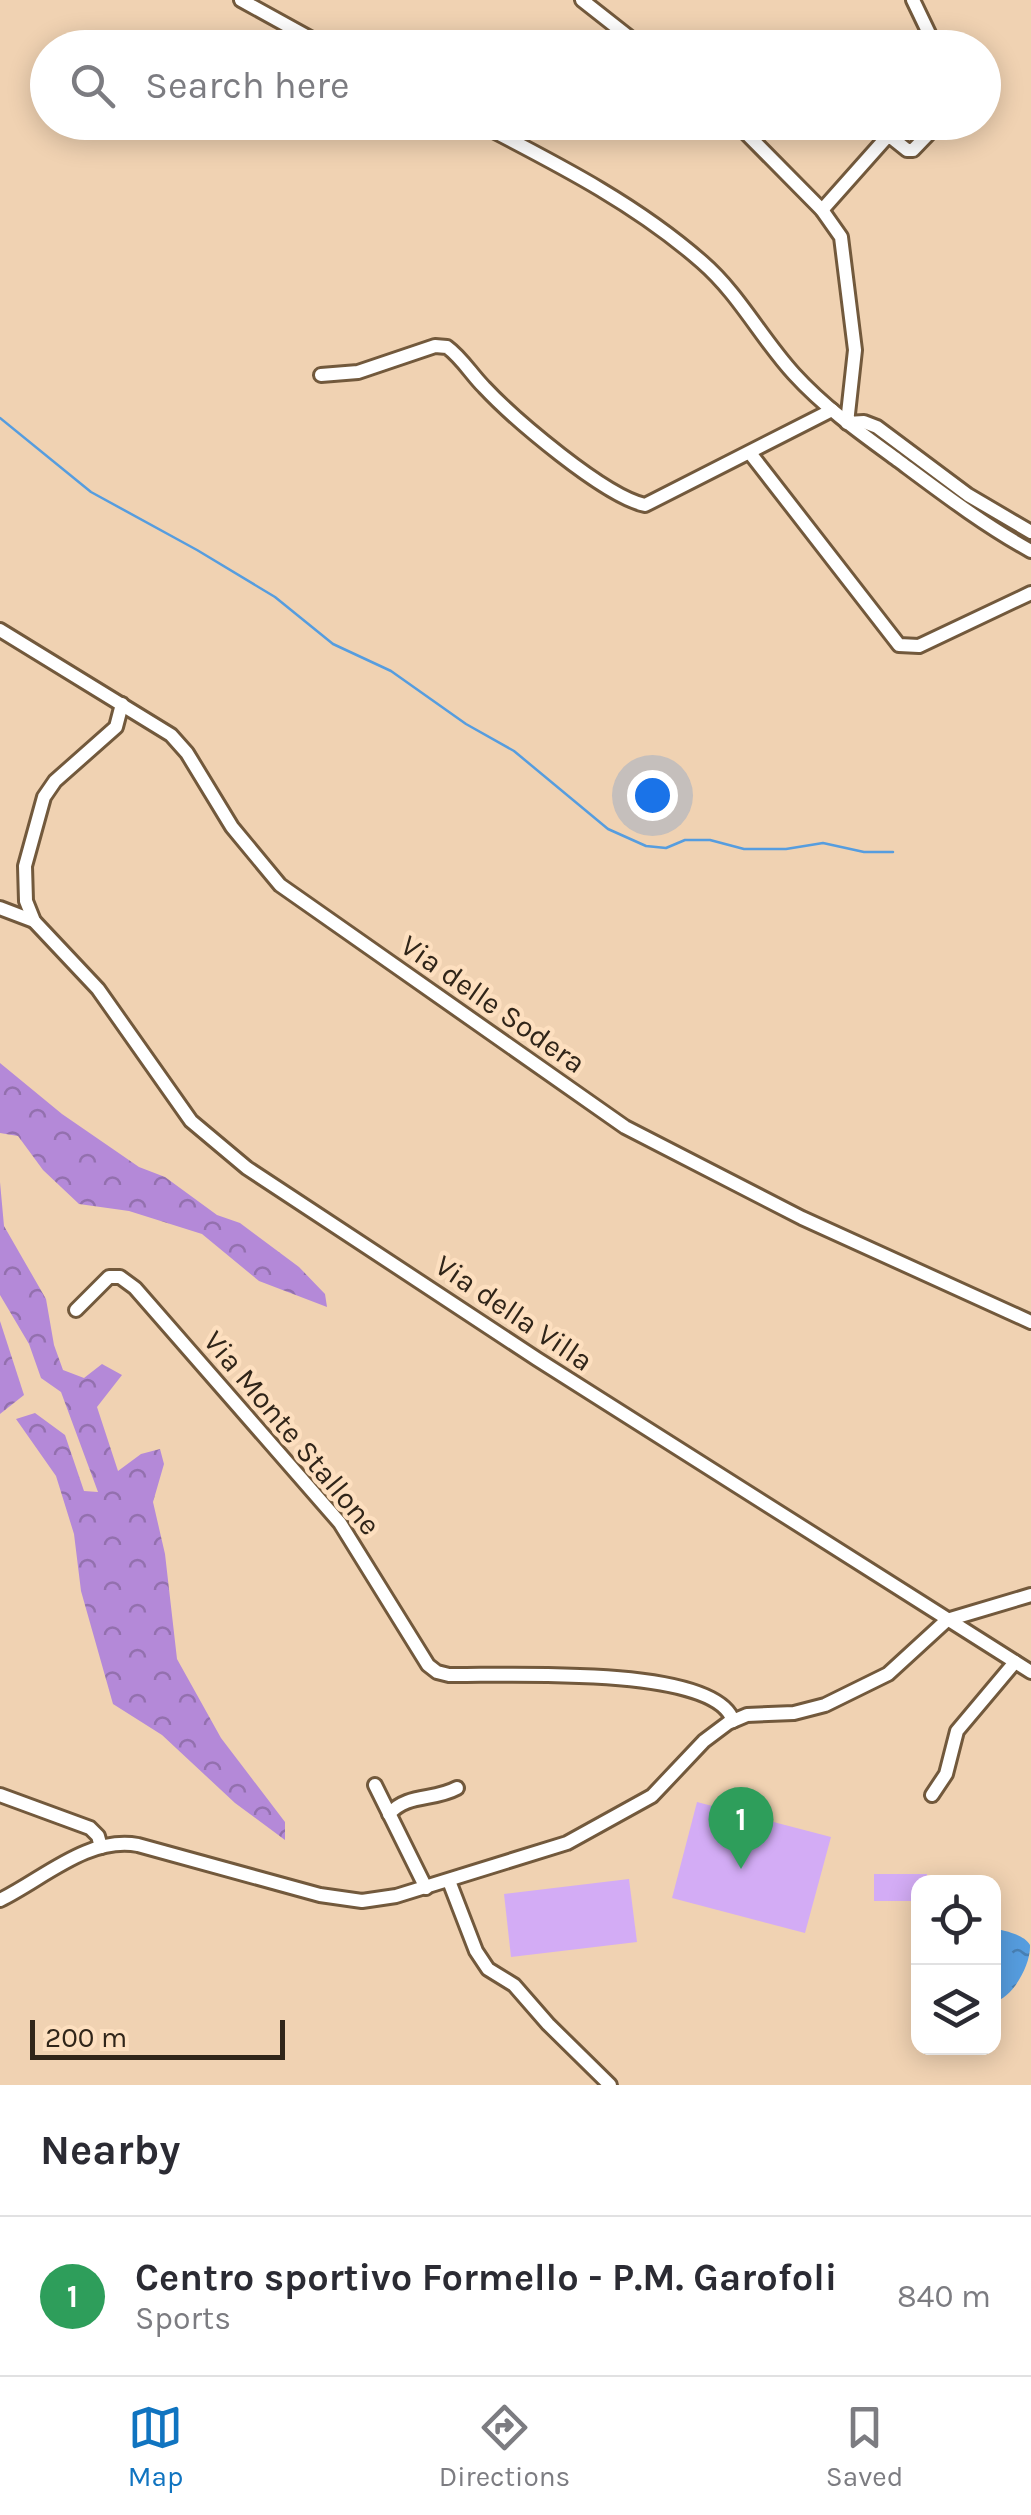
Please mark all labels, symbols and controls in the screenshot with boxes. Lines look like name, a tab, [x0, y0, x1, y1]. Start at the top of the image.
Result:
search box	[30, 30, 1001, 140]
icon: search	[65, 58, 120, 113]
text: Search here	[145, 63, 349, 108]
your location	[627, 770, 678, 821]
street label: Via delle Sodera	[394, 927, 592, 1081]
street label: Via della Villa	[428, 1247, 600, 1379]
street label: Via Monte Stallone	[196, 1323, 388, 1543]
pin: 1	[708, 1786, 774, 1869]
map controls	[911, 1875, 1001, 2055]
button: locate	[911, 1875, 1001, 1965]
button: layers	[911, 1965, 1001, 2055]
scale bar	[30, 2015, 285, 2060]
text: 200 m	[45, 2021, 127, 2054]
text: Nearby	[40, 2125, 180, 2175]
text: Centro sportivo Formello - P.M. Garofoli	[135, 2255, 837, 2300]
text: 1	[67, 2278, 78, 2315]
text: 840 m	[897, 2278, 991, 2315]
text: Sports	[135, 2300, 231, 2337]
tab: Map	[128, 2400, 183, 2493]
tab: Directions	[439, 2400, 570, 2493]
tab: Saved	[826, 2400, 903, 2493]

